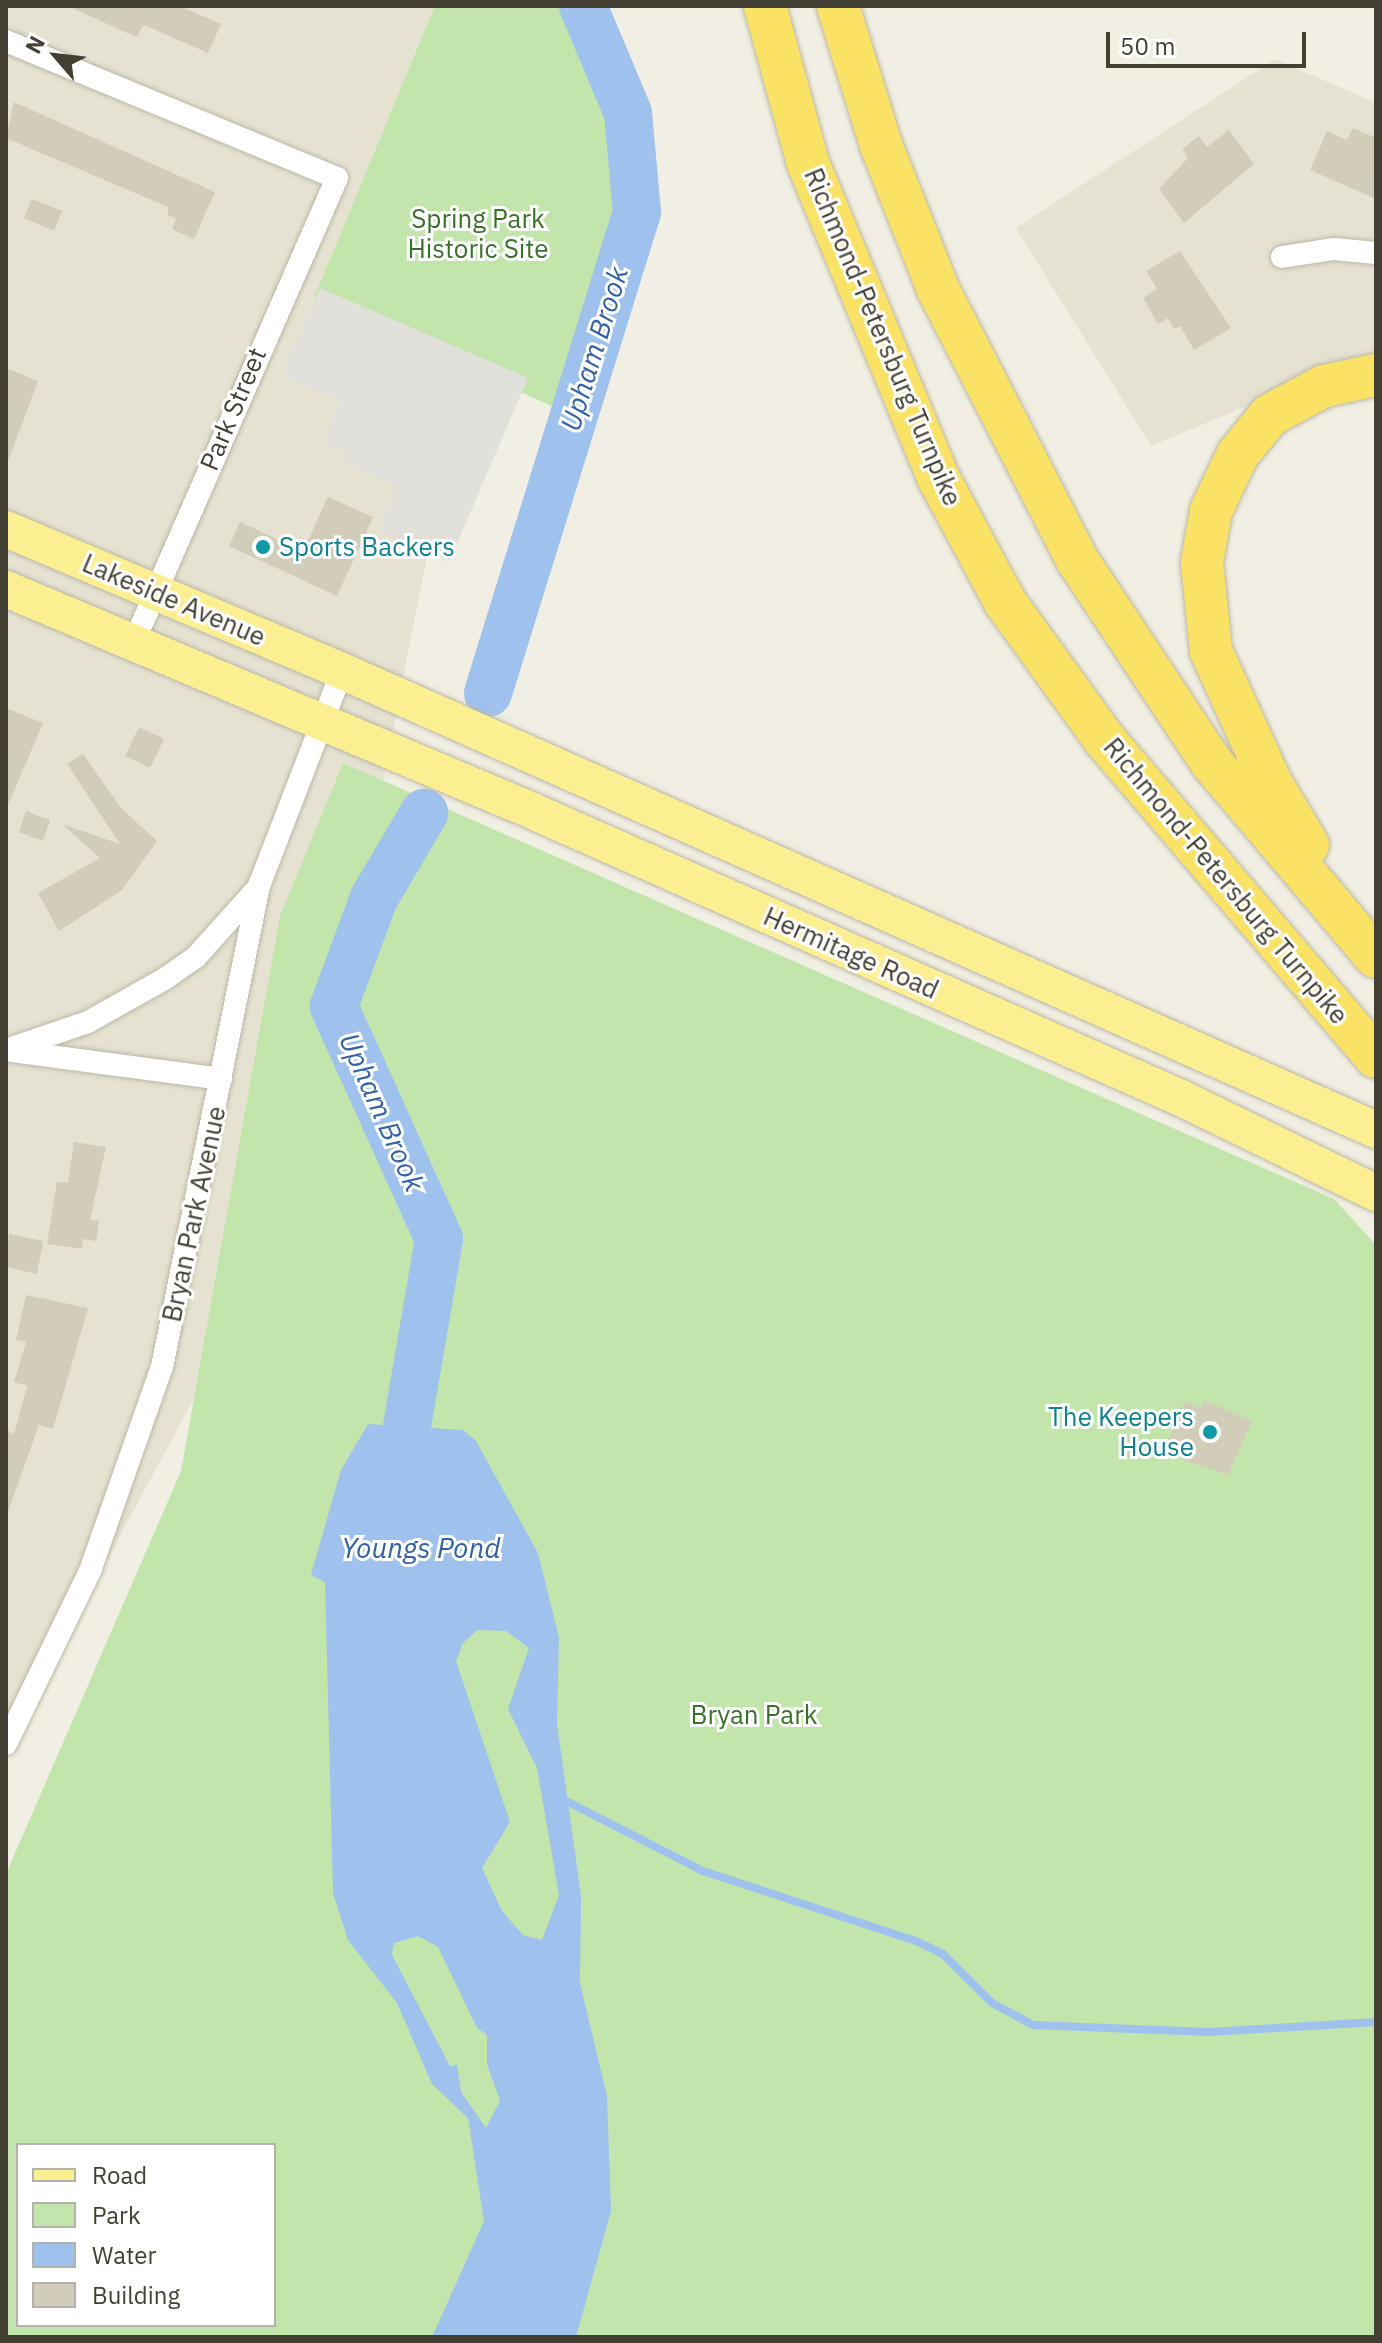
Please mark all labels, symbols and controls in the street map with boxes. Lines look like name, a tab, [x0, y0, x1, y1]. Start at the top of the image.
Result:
north arrow	[16, 16, 96, 96]
scale bar	[1110, 16, 1310, 66]
text: 50 m	[1120, 30, 1175, 62]
text: N	[18, 31, 51, 58]
street label: Richmond-Petersburg Turnpike	[798, 163, 968, 511]
park label: Spring Park Historic Site	[407, 203, 549, 264]
water label: Upham Brook	[553, 263, 635, 435]
street label: Park Street	[193, 343, 273, 475]
place label: Sports Backers	[279, 531, 455, 563]
marker: Sports Backers	[254, 538, 272, 556]
street label: Lakeside Avenue	[78, 547, 270, 653]
street label: Richmond-Petersburg Turnpike	[1097, 732, 1355, 1030]
street label: Hermitage Road	[759, 900, 943, 1006]
water label: Upham Brook	[332, 1028, 432, 1196]
street label: Bryan Park Avenue	[156, 1103, 232, 1325]
place label: The Keepers House	[1048, 1401, 1194, 1462]
marker: The Keepers House	[1201, 1423, 1219, 1441]
water label: Youngs Pond	[341, 1531, 501, 1565]
park label: Bryan Park	[691, 1699, 817, 1731]
legend	[16, 2143, 276, 2327]
text: Road	[92, 2159, 147, 2191]
text: Park	[92, 2199, 141, 2231]
text: Water	[92, 2239, 156, 2271]
text: Building	[92, 2279, 180, 2311]

